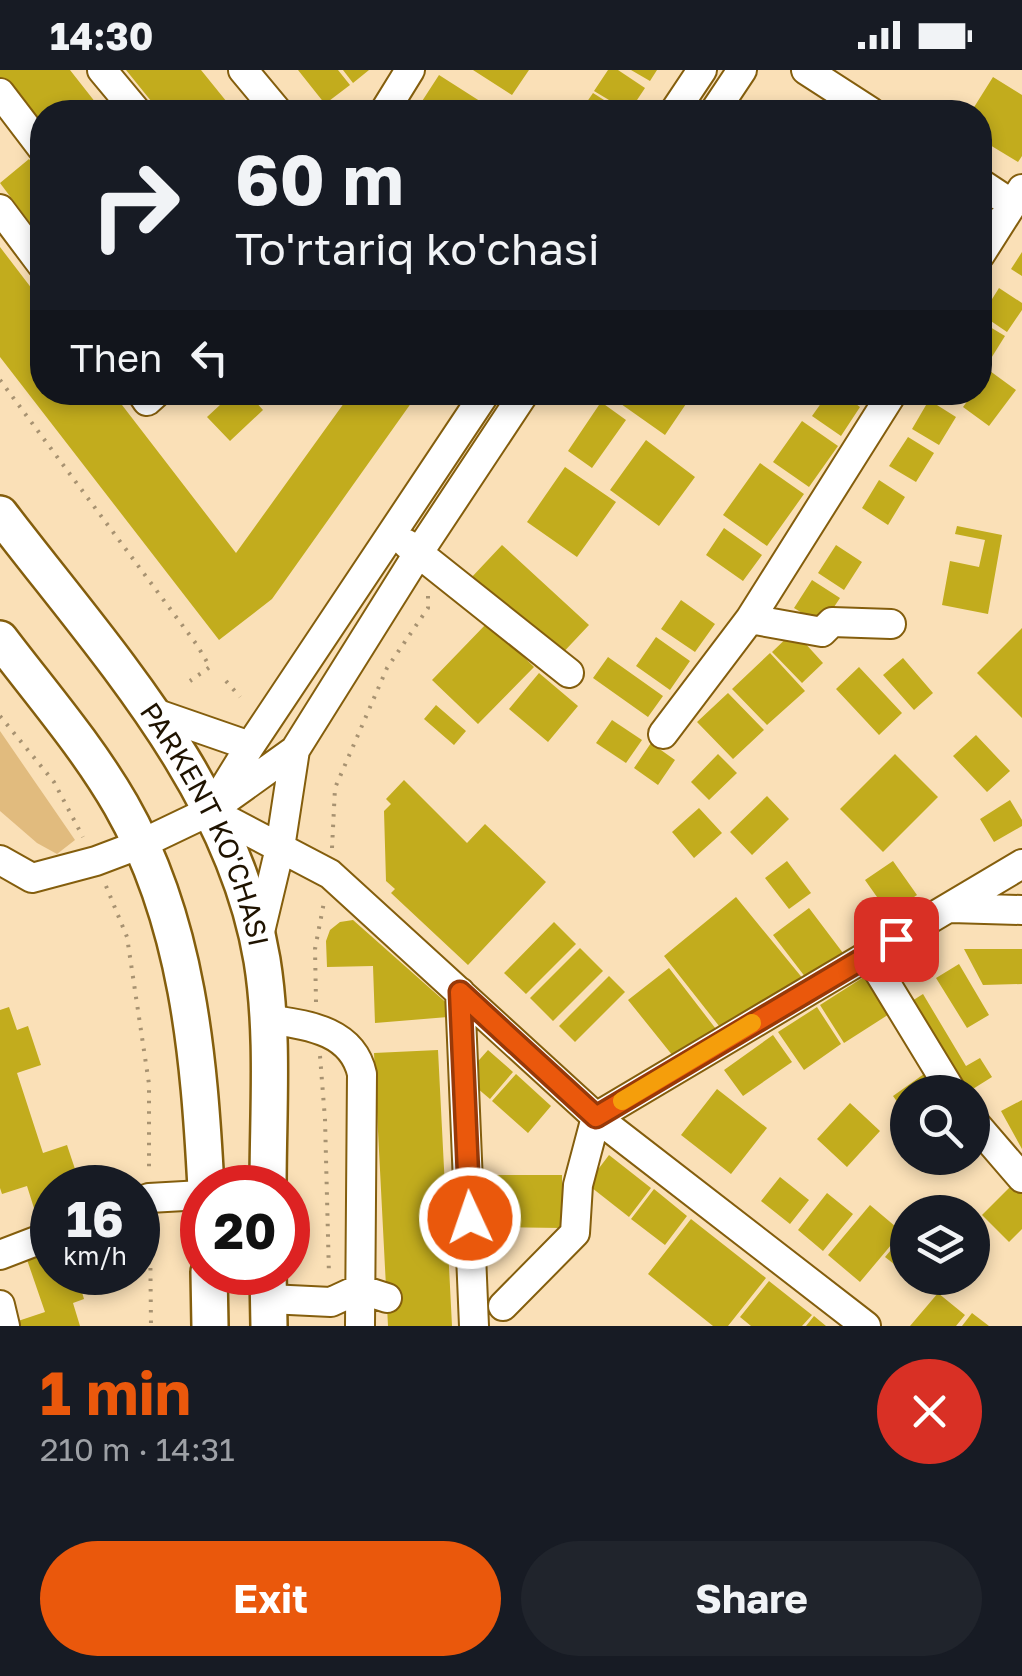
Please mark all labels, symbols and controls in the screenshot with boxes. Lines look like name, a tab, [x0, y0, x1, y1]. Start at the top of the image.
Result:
text: 14:30	[50, 13, 153, 58]
text: 60 m	[235, 136, 404, 220]
icon: right	[70, 140, 200, 270]
text: To'rtariq ko'chasi	[235, 221, 600, 275]
icon: left	[182, 330, 237, 385]
text: Then	[70, 335, 162, 380]
street label: PARKENT KO'CHASI	[134, 696, 276, 949]
pin	[854, 897, 939, 982]
icon: arrive	[869, 912, 924, 967]
map controls	[890, 1075, 990, 1295]
button: search	[890, 1075, 990, 1175]
speed limit sign: 20	[180, 1165, 310, 1295]
position arrow	[418, 1166, 522, 1270]
text: 16	[66, 1188, 124, 1248]
button: layers	[890, 1195, 990, 1295]
text: km/h	[63, 1240, 127, 1271]
text: 1 min	[40, 1356, 191, 1428]
button: close	[877, 1359, 982, 1464]
text: 210 m · 14:31	[40, 1430, 235, 1468]
button: Exit	[40, 1541, 501, 1656]
button: Share	[521, 1541, 982, 1656]

